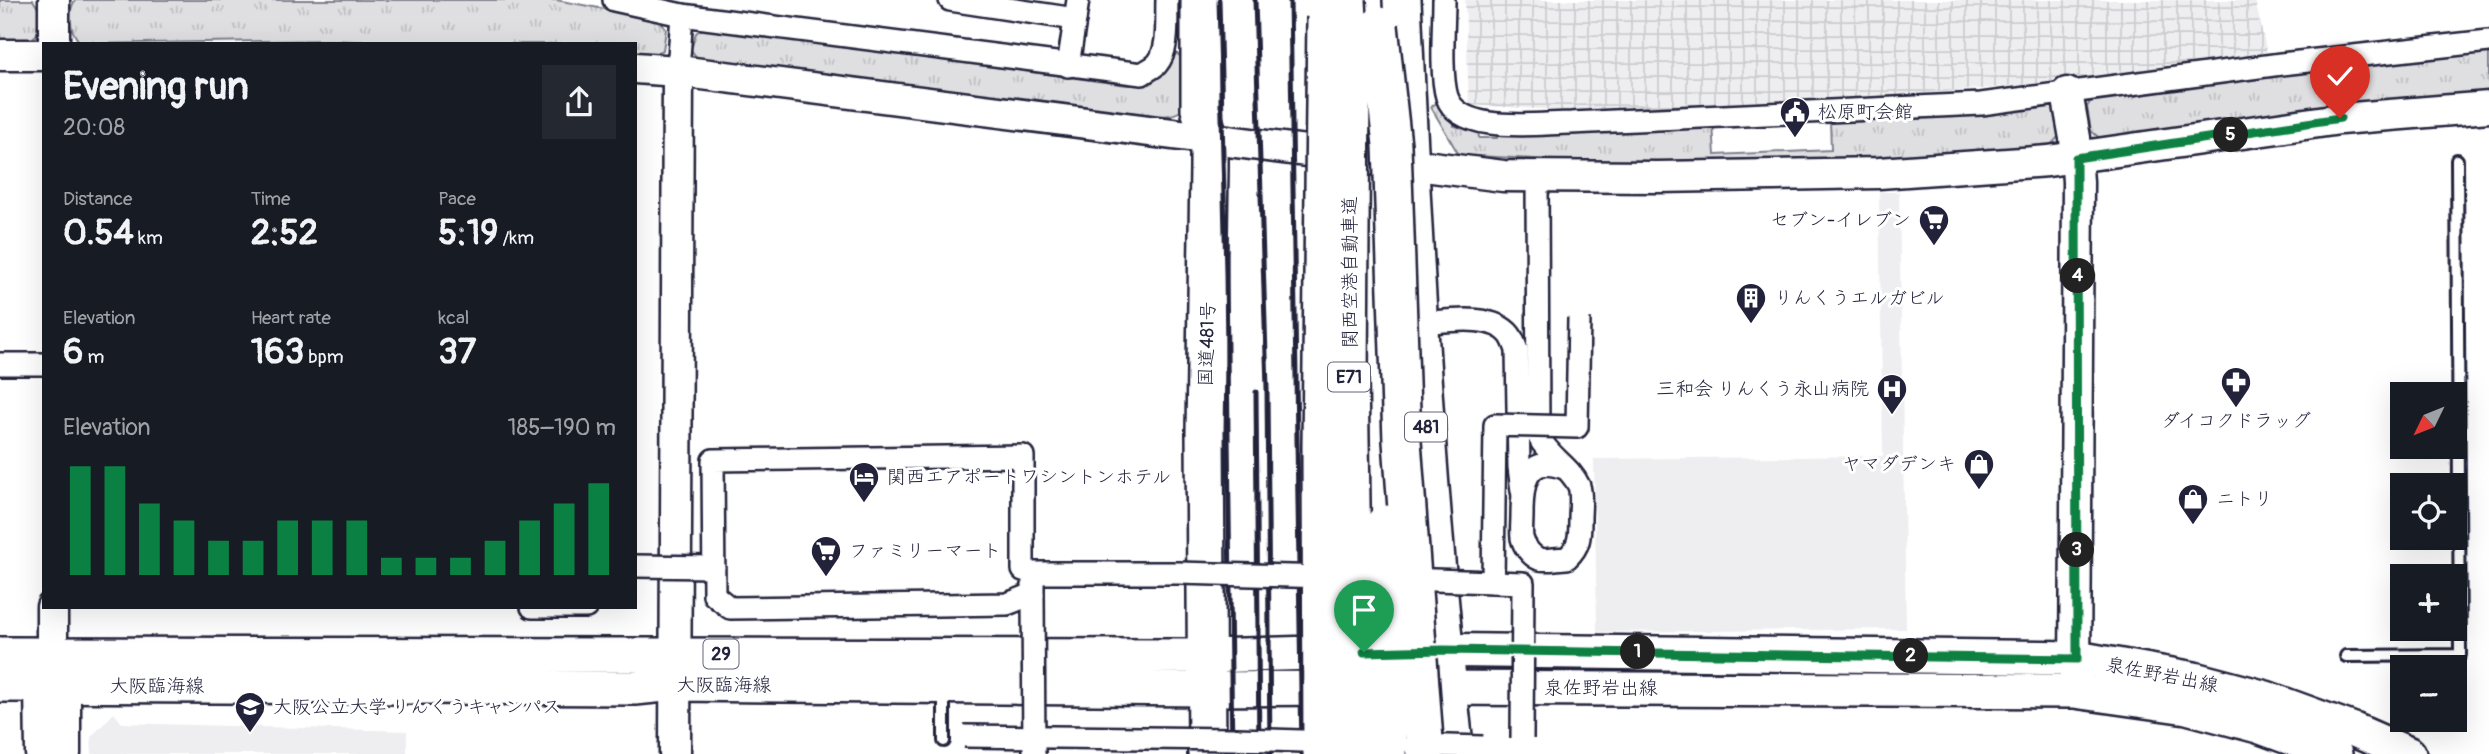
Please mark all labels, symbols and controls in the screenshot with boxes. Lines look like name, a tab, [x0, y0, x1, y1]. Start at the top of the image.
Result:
pin	[2310, 46, 2370, 118]
icon: check	[2321, 57, 2359, 95]
text: Evening run	[63, 63, 249, 111]
button: share	[542, 65, 616, 139]
public building icon: 松原町会館	[1778, 95, 1812, 139]
place label: 松原町会館	[1818, 100, 1913, 124]
text: 20:08	[63, 113, 125, 142]
pin: 5	[2214, 118, 2248, 152]
text: 5	[2225, 122, 2236, 146]
text: Distance	[63, 187, 132, 211]
text: Time	[251, 187, 290, 211]
text: Pace	[438, 187, 476, 211]
street label: 関西空港自動車道	[1338, 196, 1362, 348]
supermarket icon: セブン-イレブン	[1917, 203, 1951, 247]
place label: セブン-イレブン	[1770, 208, 1911, 232]
text: 0.54	[63, 211, 134, 255]
text: 2:52	[251, 211, 318, 255]
text: 5:19	[438, 211, 498, 255]
text: km	[134, 226, 163, 250]
text: /km	[498, 226, 534, 250]
pin: 4	[2060, 258, 2096, 294]
text: 4	[2072, 263, 2083, 287]
building icon: りんくうエルガビル	[1734, 281, 1768, 325]
place label: りんくうエルガビル	[1774, 286, 1945, 310]
street label: 国道481号	[1194, 301, 1220, 387]
text: Elevation	[63, 306, 135, 330]
text: Heart rate	[251, 306, 331, 330]
text: kcal	[438, 306, 469, 330]
text: 6	[63, 330, 83, 374]
text: 163	[251, 330, 304, 374]
text: 37	[438, 330, 476, 374]
text: m	[83, 345, 104, 369]
text: bpm	[304, 345, 344, 369]
road number: E71	[1328, 362, 1370, 391]
pharmacy icon: ダイコクドラッグ	[2219, 365, 2253, 409]
hospital icon: 三和会 りんくう永山病院	[1875, 372, 1909, 416]
place label: 三和会 りんくう永山病院	[1656, 377, 1869, 401]
north arrow	[2390, 382, 2468, 458]
map controls	[2390, 382, 2467, 732]
place label: ダイコクドラッグ	[2161, 409, 2311, 433]
road number: 481	[1405, 412, 1447, 442]
text: Elevation	[63, 413, 151, 442]
text: 185–190 m	[507, 413, 616, 442]
shop icon: ヤマダデンキ	[1962, 447, 1996, 491]
place label: ヤマダデンキ	[1842, 452, 1956, 476]
hotel icon: 関西エアポートワシントンホテル	[847, 460, 881, 504]
place label: 関西エアポートワシントンホテル	[887, 465, 1171, 489]
button: locate	[2390, 473, 2467, 550]
shop icon: ニトリ	[2176, 482, 2210, 526]
place label: ニトリ	[2216, 487, 2273, 511]
pin: 3	[2060, 532, 2094, 568]
supermarket icon: ファミリーマート	[809, 534, 843, 578]
text: 3	[2071, 537, 2082, 561]
place label: ファミリーマート	[849, 539, 1001, 563]
button: +	[2390, 564, 2467, 641]
pin	[1334, 580, 1394, 652]
icon: arrive	[1345, 591, 1383, 629]
pin: 1	[1620, 634, 1656, 670]
pin: 2	[1894, 638, 1928, 674]
text: 1	[1634, 639, 1641, 663]
road number: 29	[704, 640, 738, 668]
text: 2	[1905, 643, 1916, 667]
street label: 泉佐野岩出線	[2104, 652, 2220, 698]
button: −	[2390, 655, 2467, 732]
street label: 大阪臨海線	[676, 673, 772, 697]
street label: 大阪臨海線	[109, 674, 205, 698]
street label: 泉佐野岩出線	[1544, 676, 1658, 700]
school or university icon: 大阪公立大学 りんくうキャンパス	[233, 690, 267, 734]
place label: 大阪公立大学 りんくうキャンパス	[273, 695, 561, 719]

